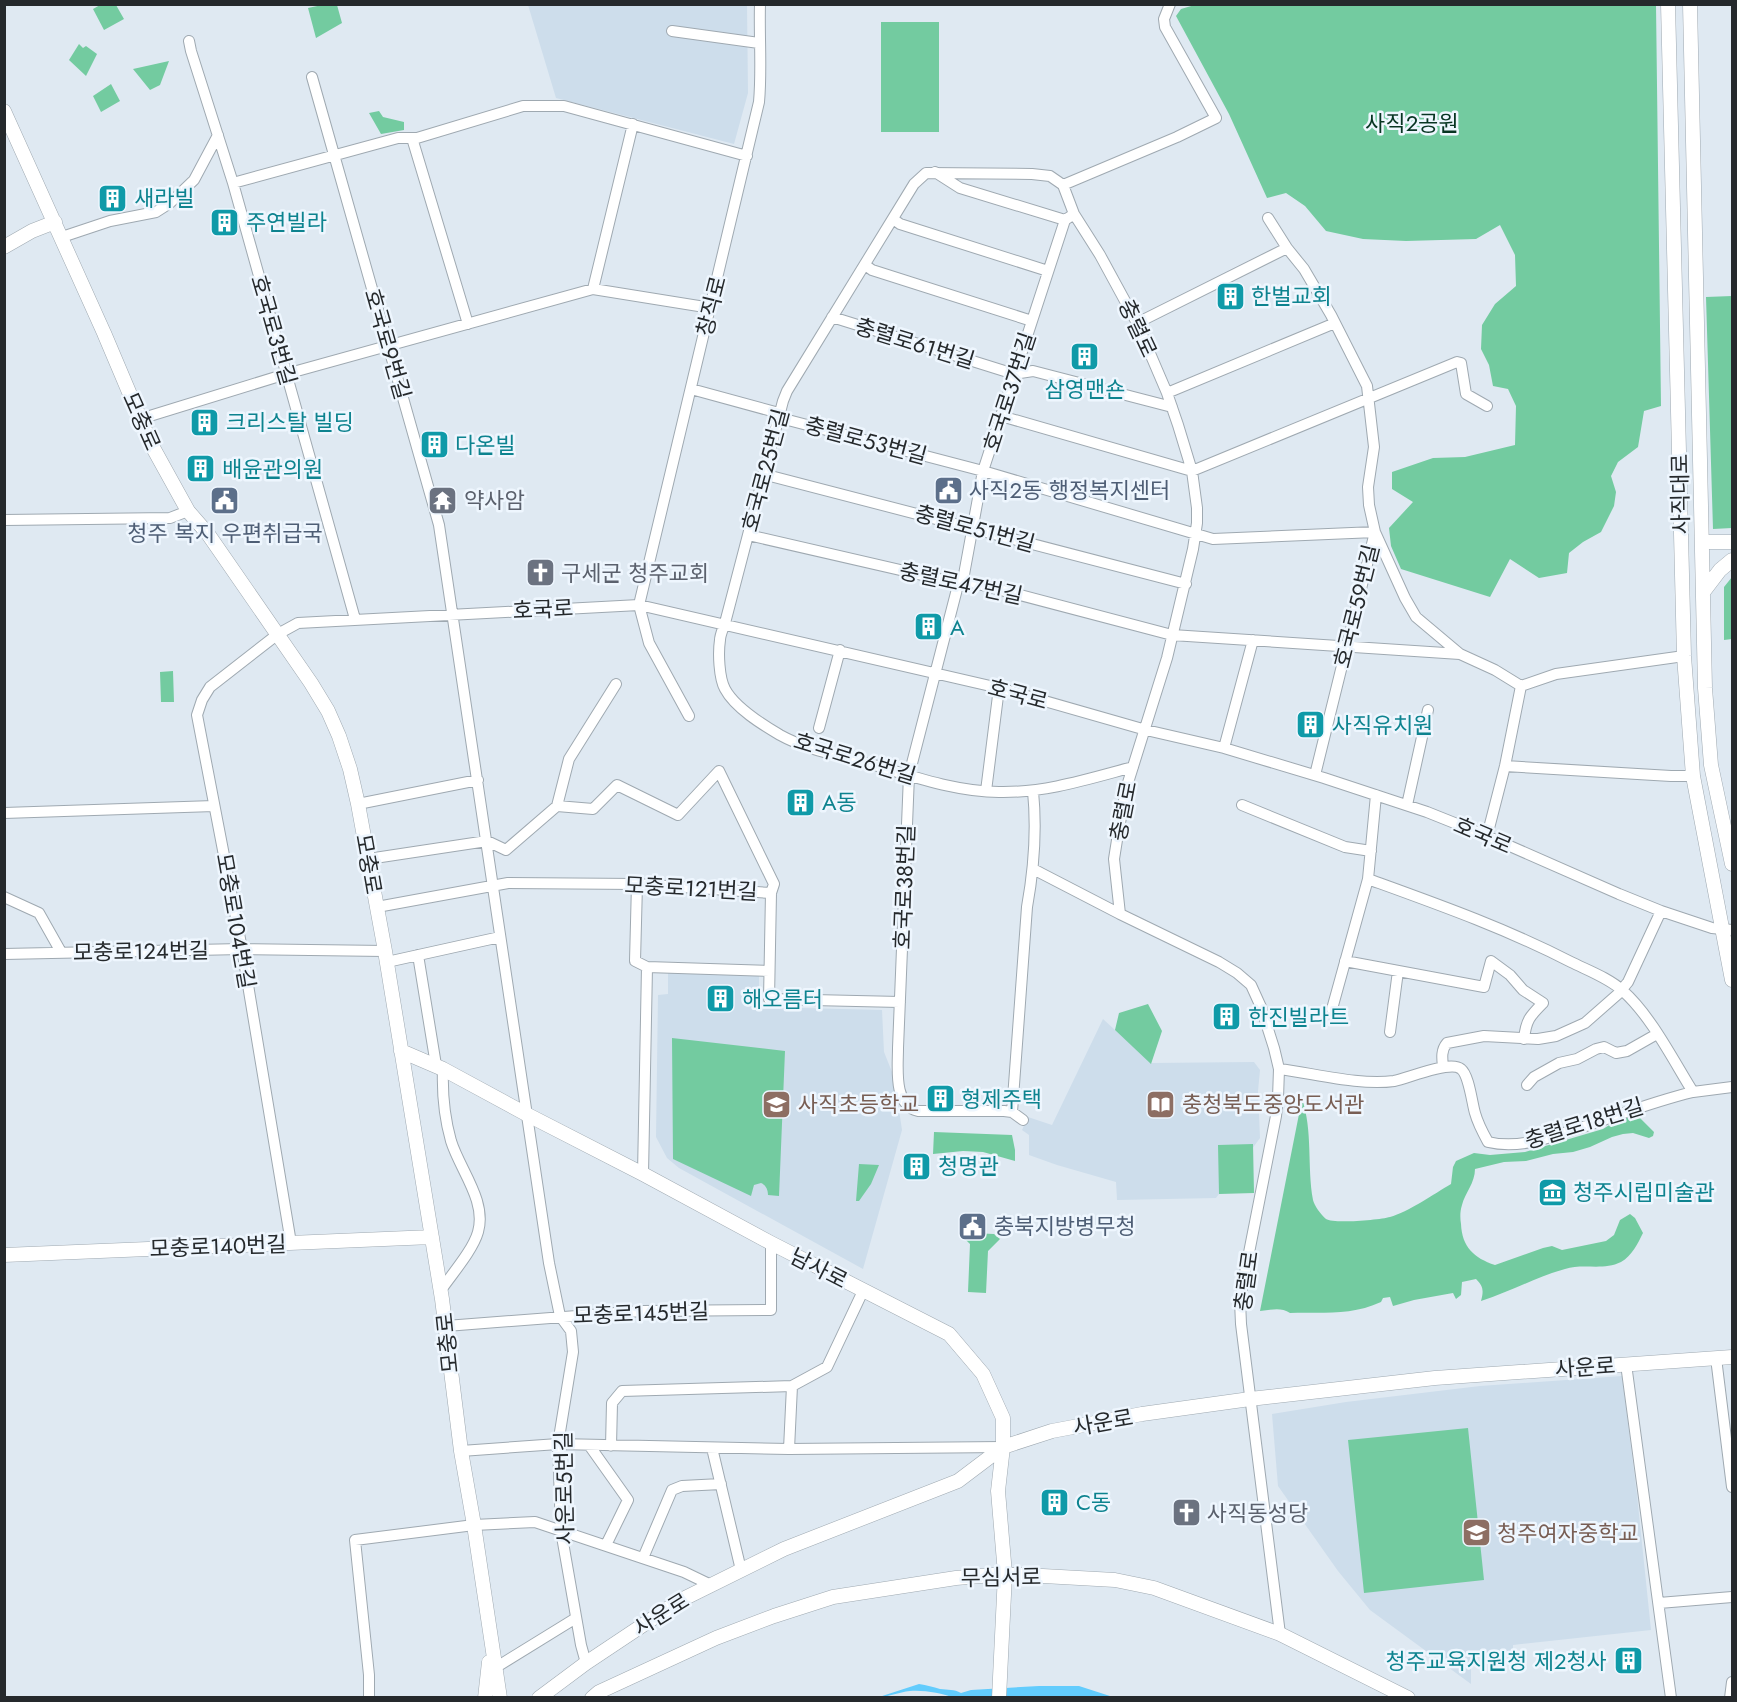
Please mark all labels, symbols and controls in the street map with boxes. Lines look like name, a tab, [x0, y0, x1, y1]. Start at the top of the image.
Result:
park label: 사직2공원	[1365, 107, 1459, 139]
building icon: 새라빌	[97, 182, 129, 214]
place label: 새라빌	[134, 182, 195, 214]
building icon: 주연빌라	[209, 206, 241, 238]
place label: 주연빌라	[246, 206, 327, 238]
street label: 호국로3번길	[243, 271, 305, 389]
street label: 창직로	[688, 273, 734, 339]
building icon: 한벌교회	[1214, 280, 1246, 312]
place label: 한벌교회	[1251, 280, 1332, 312]
street label: 호국로9번길	[357, 285, 419, 403]
street label: 충렬로	[1111, 294, 1165, 362]
street label: 충렬로61번길	[851, 310, 979, 376]
street label: 호국로37번길	[975, 328, 1043, 456]
building icon: 삼영맨숀	[1069, 341, 1101, 373]
place label: 삼영맨숀	[1045, 373, 1125, 405]
street label: 모충로	[115, 387, 169, 455]
street label: 호국로25번길	[733, 405, 797, 535]
building icon: 크리스탈 빌딩	[189, 406, 221, 438]
place label: 크리스탈 빌딩	[226, 406, 354, 438]
street label: 충렬로53번길	[801, 408, 931, 472]
building icon: 다온빌	[418, 429, 450, 461]
place label: 다온빌	[455, 429, 516, 461]
building icon: 배윤관의원	[185, 453, 217, 485]
place label: 배윤관의원	[222, 453, 323, 485]
street label: 사직대로	[1663, 453, 1697, 535]
public building icon: 사직2동 행정복지센터	[932, 474, 964, 506]
place label: 사직2동 행정복지센터	[969, 474, 1170, 506]
temple icon: 약사암	[427, 484, 459, 516]
place label: 약사암	[464, 484, 525, 516]
public building icon: 청주 복지 우편취급국	[209, 485, 241, 517]
street label: 충렬로51번길	[911, 497, 1039, 559]
place label: 청주 복지 우편취급국	[127, 517, 323, 549]
street label: 호국로59번길	[1325, 541, 1387, 671]
street label: 충렬로47번길	[896, 554, 1026, 612]
church icon: 구세군 청주교회	[524, 557, 556, 589]
place label: 구세군 청주교회	[561, 557, 709, 589]
street label: 호국로	[512, 591, 574, 627]
building icon: A	[913, 611, 945, 643]
place label: A	[950, 611, 965, 643]
street label: 호국로	[985, 671, 1051, 717]
building icon: 사직유치원	[1295, 709, 1327, 741]
place label: 사직유치원	[1332, 709, 1433, 741]
street label: 호국로26번길	[790, 724, 920, 792]
street label: 충렬로	[1101, 778, 1145, 844]
building icon: A동	[785, 786, 817, 818]
place label: A동	[822, 786, 857, 818]
street label: 호국로	[1449, 808, 1517, 862]
street label: 호국로38번길	[886, 824, 922, 950]
street label: 모충로	[348, 831, 390, 897]
street label: 모충로104번길	[208, 851, 264, 991]
street label: 모충로121번길	[623, 869, 759, 907]
street label: 모충로124번길	[73, 934, 209, 968]
building icon: 해오름터	[705, 983, 737, 1015]
place label: 해오름터	[742, 983, 823, 1015]
building icon: 한진빌라트	[1211, 1001, 1243, 1033]
place label: 한진빌라트	[1248, 1001, 1349, 1033]
building icon: 형제주택	[924, 1083, 956, 1115]
place label: 형제주택	[961, 1083, 1042, 1115]
school or university icon: 사직초등학교	[761, 1088, 793, 1120]
place label: 사직초등학교	[798, 1088, 919, 1120]
library icon: 충청북도중앙도서관	[1145, 1088, 1177, 1120]
place label: 충청북도중앙도서관	[1182, 1088, 1364, 1120]
street label: 충렬로18번길	[1520, 1090, 1648, 1156]
building icon: 청명관	[901, 1150, 933, 1182]
place label: 청명관	[938, 1150, 999, 1182]
museum icon: 청주시립미술관	[1536, 1176, 1568, 1208]
place label: 청주시립미술관	[1573, 1176, 1715, 1208]
public building icon: 충북지방병무청	[957, 1210, 989, 1242]
place label: 충북지방병무청	[994, 1210, 1136, 1242]
street label: 모충로140번길	[149, 1228, 287, 1264]
street label: 남사로	[785, 1240, 853, 1296]
street label: 충렬로	[1226, 1249, 1266, 1313]
street label: 모충로145번길	[572, 1295, 710, 1331]
street label: 모충로	[428, 1311, 466, 1375]
street label: 사운로	[1554, 1349, 1616, 1385]
street label: 사운로	[1070, 1401, 1136, 1443]
street label: 사운로5번길	[547, 1431, 581, 1545]
building icon: C동	[1039, 1486, 1071, 1518]
place label: C동	[1076, 1486, 1111, 1518]
church icon: 사직동성당	[1170, 1497, 1202, 1529]
place label: 사직동성당	[1207, 1497, 1308, 1529]
school or university icon: 청주여자중학교	[1460, 1517, 1492, 1549]
place label: 청주여자중학교	[1497, 1517, 1639, 1549]
street label: 무심서로	[960, 1560, 1042, 1594]
street label: 사운로	[627, 1584, 695, 1644]
place label: 청주교육지원청 제2청사	[1385, 1645, 1607, 1677]
building icon: 청주교육지원청 제2청사	[1612, 1645, 1644, 1677]

